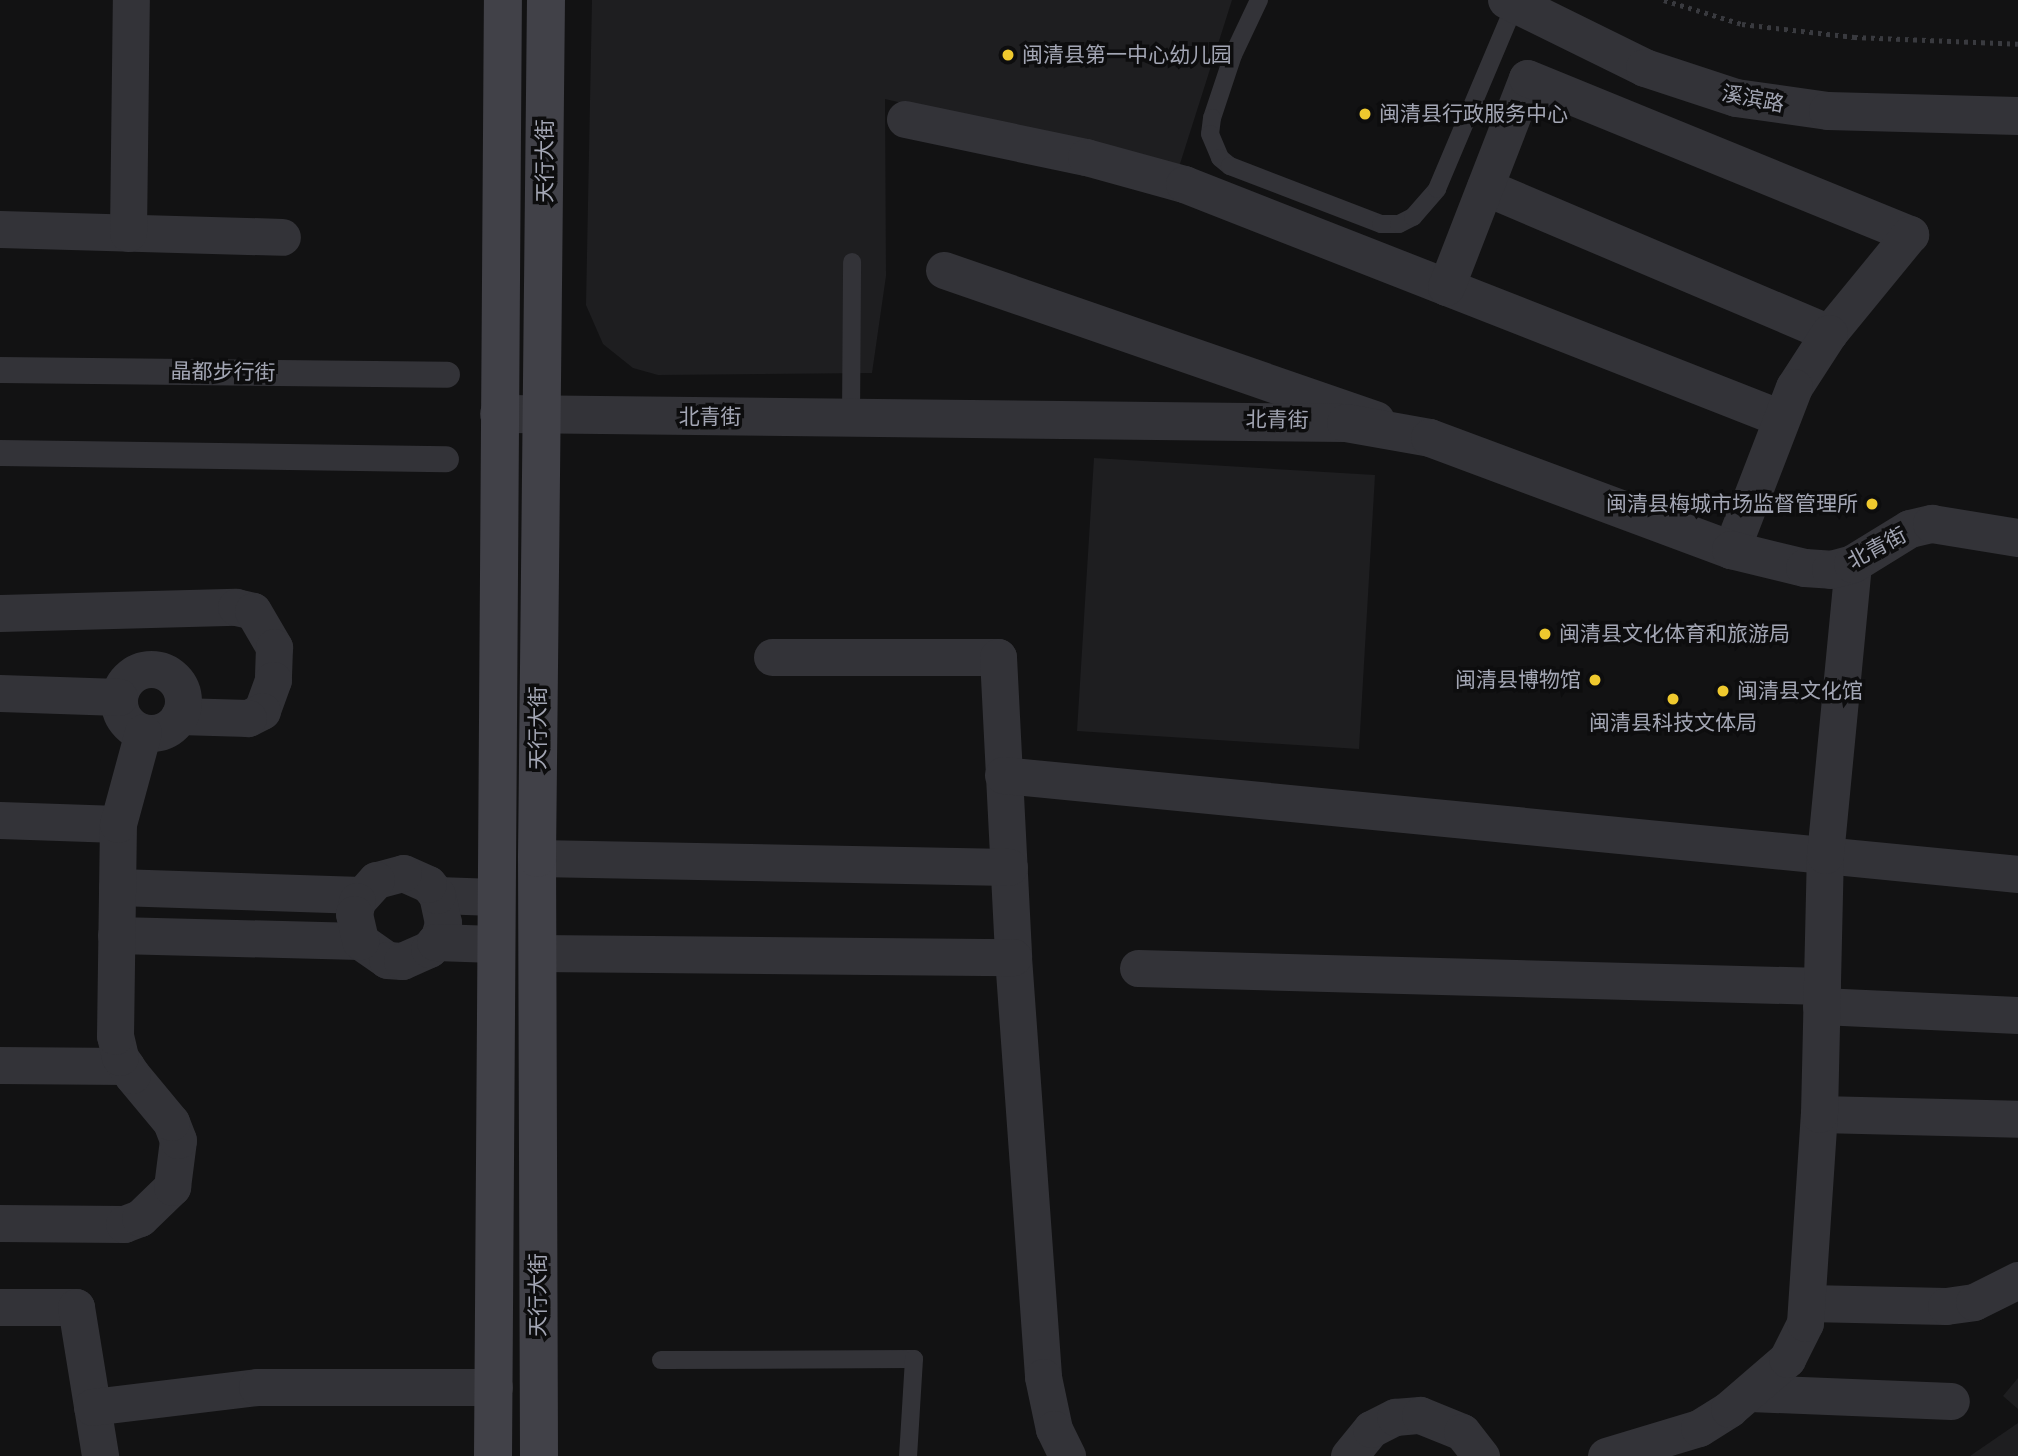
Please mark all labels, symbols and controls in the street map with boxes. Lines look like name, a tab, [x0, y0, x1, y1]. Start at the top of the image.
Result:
place label: 闽清县第一中心幼儿园	[1022, 42, 1232, 68]
marker: 闽清县第一中心幼儿园	[1000, 47, 1016, 63]
street label: 溪滨路	[1720, 81, 1786, 117]
place label: 闽清县行政服务中心	[1379, 101, 1568, 127]
marker: 闽清县行政服务中心	[1357, 106, 1373, 122]
street label: 天行大街	[532, 119, 558, 203]
street label: 晶都步行街	[170, 358, 276, 386]
street label: 北青街	[679, 404, 741, 430]
street label: 北青街	[1245, 407, 1309, 433]
place label: 闽清县梅城市场监督管理所	[1606, 491, 1858, 517]
marker: 闽清县梅城市场监督管理所	[1864, 496, 1880, 512]
street label: 北青街	[1843, 522, 1911, 574]
place label: 闽清县文化体育和旅游局	[1559, 621, 1790, 647]
marker: 闽清县文化体育和旅游局	[1537, 626, 1553, 642]
place label: 闽清县博物馆	[1455, 667, 1581, 693]
marker: 闽清县博物馆	[1587, 672, 1603, 688]
place label: 闽清县文化馆	[1737, 678, 1863, 704]
marker: 闽清县文化馆	[1715, 683, 1731, 699]
street label: 天行大街	[525, 686, 551, 770]
marker: 闽清县科技文体局	[1665, 691, 1681, 707]
place label: 闽清县科技文体局	[1589, 710, 1757, 736]
street label: 天行大街	[525, 1253, 551, 1337]

